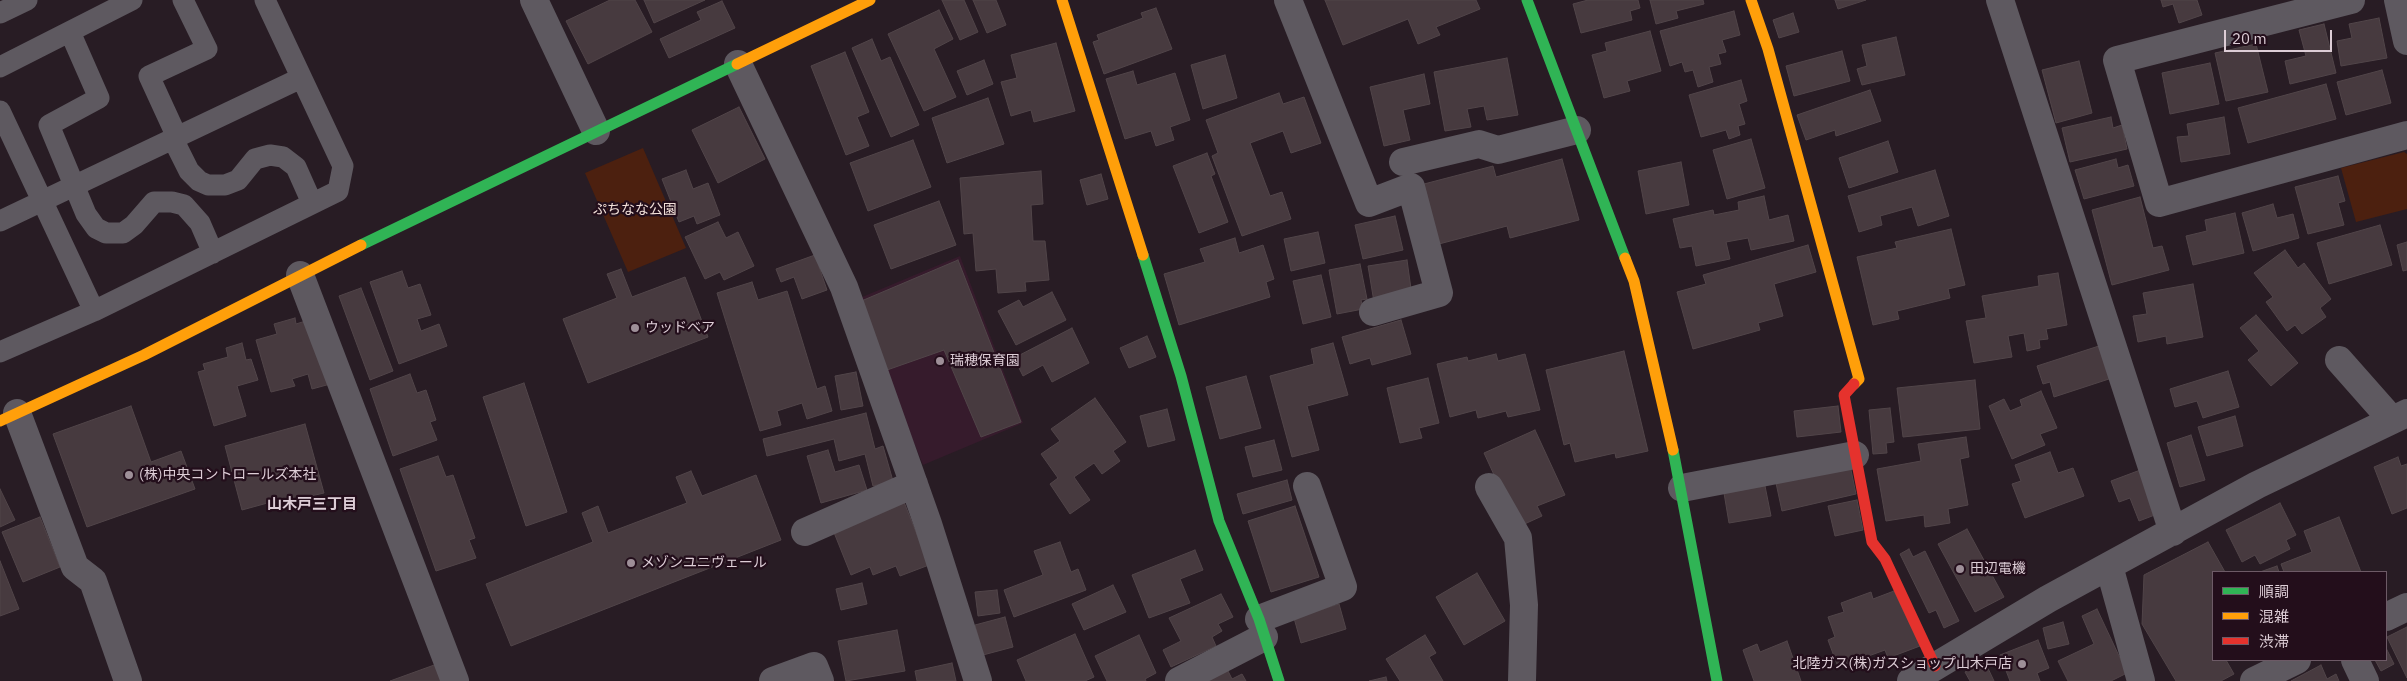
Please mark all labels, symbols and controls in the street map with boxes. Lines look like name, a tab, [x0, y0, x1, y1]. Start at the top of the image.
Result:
scale bar	[2227, 20, 2334, 52]
text: 20 m	[2232, 29, 2267, 48]
park label: ぷちなな公園	[593, 202, 677, 218]
place label: ウッドベア	[645, 320, 715, 336]
marker: ウッドベア	[629, 322, 641, 334]
place label: 瑞穂保育園	[950, 353, 1020, 369]
marker: 瑞穂保育園	[934, 355, 946, 367]
place label: (株)中央コントロールズ本社	[139, 467, 316, 483]
marker: (株)中央コントロールズ本社	[123, 469, 135, 481]
district label: 山木戸三丁目	[267, 496, 357, 514]
place label: メゾンユニヴェール	[641, 555, 767, 571]
marker: メゾンユニヴェール	[625, 557, 637, 569]
place label: 田辺電機	[1970, 561, 2026, 577]
marker: 田辺電機	[1954, 563, 1966, 575]
legend	[2212, 571, 2387, 661]
text: 順調	[2259, 582, 2289, 601]
text: 混雑	[2259, 607, 2289, 626]
text: 渋滞	[2259, 632, 2289, 651]
place label: 北陸ガス(株)ガスショップ山木戸店	[1793, 656, 2012, 672]
marker: 北陸ガス(株)ガスショップ山木戸店	[2016, 658, 2028, 670]

